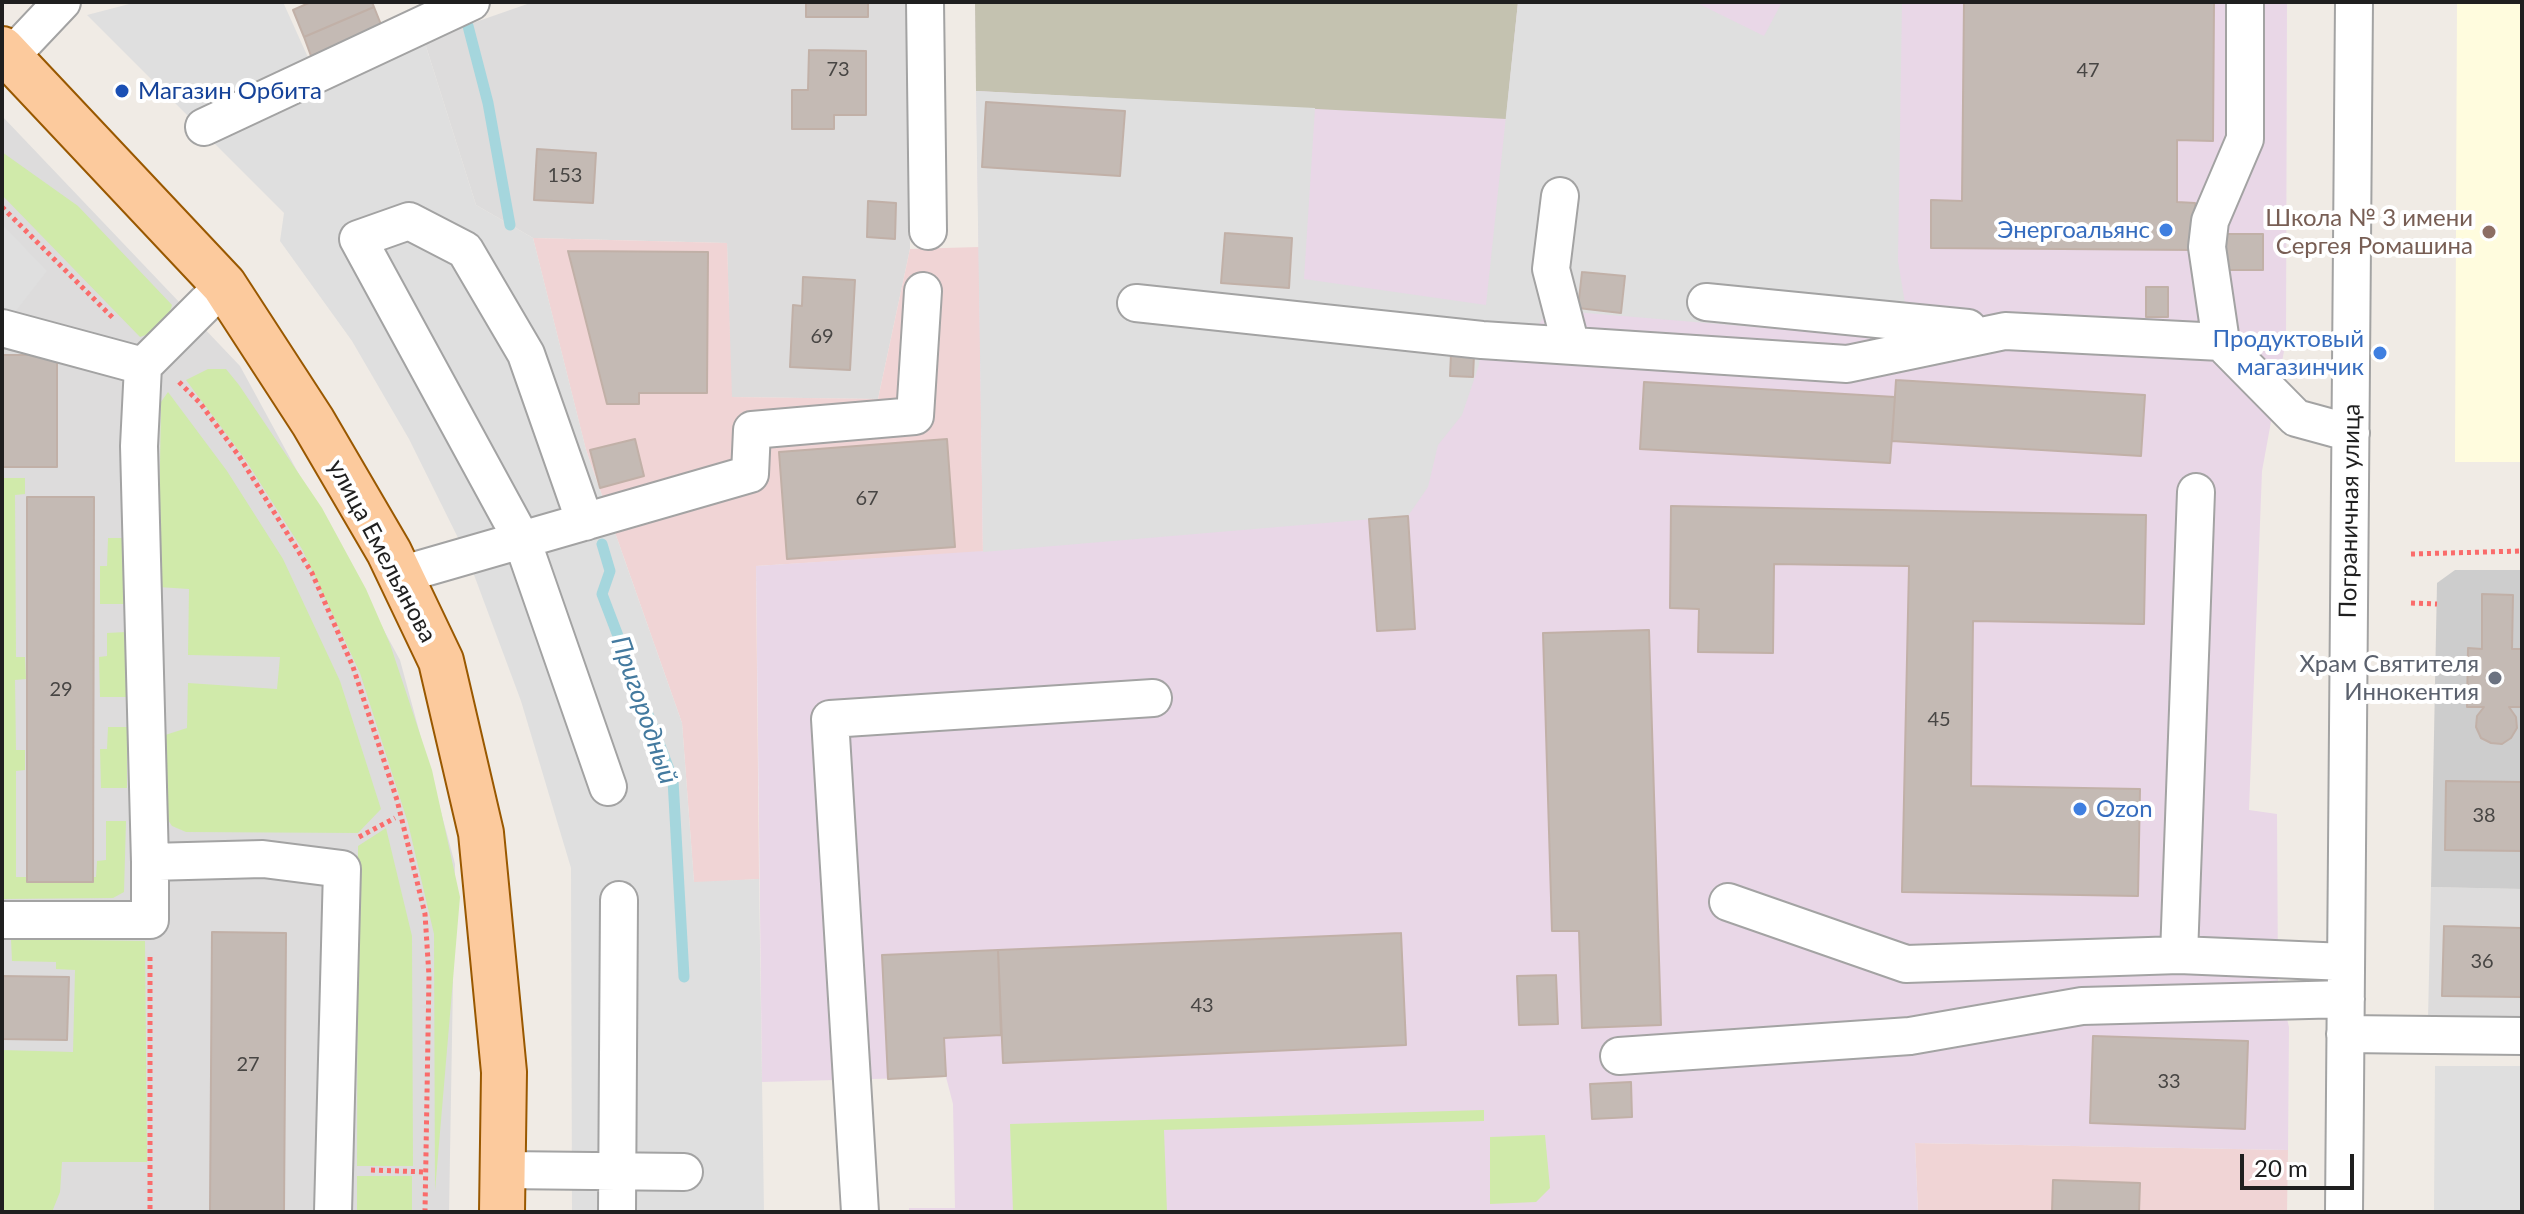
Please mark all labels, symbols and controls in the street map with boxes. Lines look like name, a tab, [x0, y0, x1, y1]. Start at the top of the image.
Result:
house number: 73	[826, 58, 850, 82]
house number: 47	[2076, 59, 2100, 83]
place label: Магазин Орбита	[138, 77, 322, 105]
marker: Магазин Орбита	[113, 82, 131, 100]
house number: 153	[548, 164, 582, 188]
place label: Школа № 3 имени Сергея Ромашина	[2265, 204, 2473, 260]
place label: Энергоальянс	[1997, 216, 2150, 244]
marker: Энергоальянс	[2157, 221, 2175, 239]
marker: Школа № 3 имени Сергея Ромашина	[2480, 223, 2498, 241]
house number: 69	[810, 325, 834, 349]
place label: Продуктовый магазинчик	[2213, 325, 2364, 381]
marker: Продуктовый магазинчик	[2371, 344, 2389, 362]
street label: Пограничная улица	[2334, 403, 2366, 619]
street label: улица Емельянова	[322, 455, 442, 647]
house number: 67	[855, 487, 879, 511]
water label: Пригородный	[604, 632, 684, 788]
place label: Храм Святителя Иннокентия	[2299, 650, 2479, 706]
marker: Храм Святителя Иннокентия	[2486, 669, 2504, 687]
house number: 29	[49, 678, 73, 702]
house number: 45	[1927, 708, 1951, 732]
place label: Ozon	[2096, 795, 2153, 823]
marker: Ozon	[2071, 800, 2089, 818]
house number: 38	[2472, 804, 2496, 828]
house number: 36	[2470, 950, 2494, 974]
house number: 43	[1190, 994, 1214, 1018]
house number: 27	[236, 1053, 260, 1077]
house number: 33	[2157, 1070, 2181, 1094]
scale bar	[2244, 1138, 2358, 1188]
text: 20 m	[2254, 1153, 2308, 1182]

